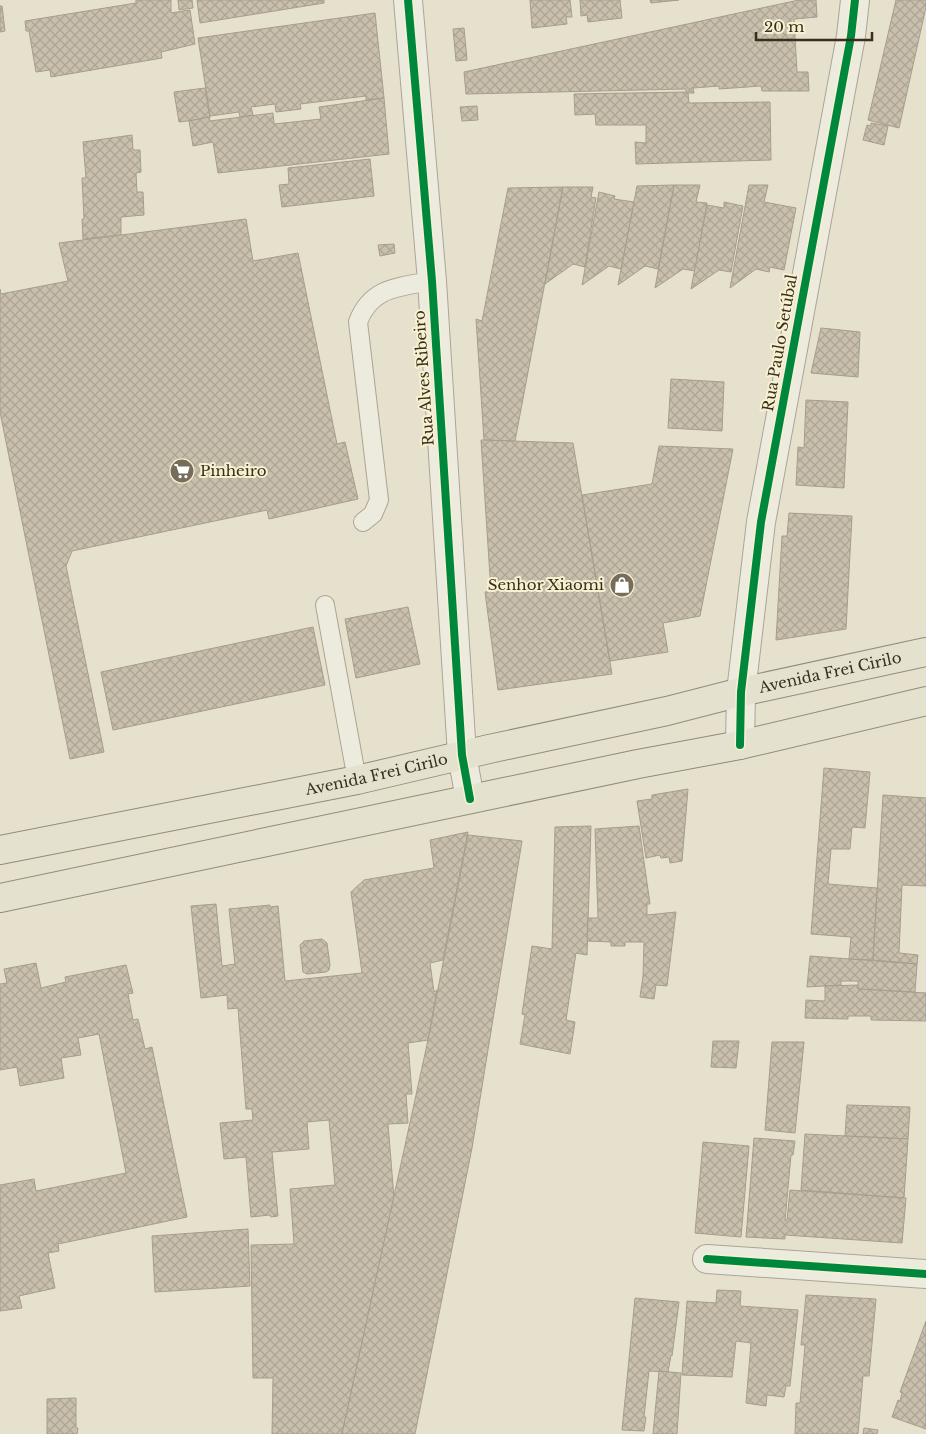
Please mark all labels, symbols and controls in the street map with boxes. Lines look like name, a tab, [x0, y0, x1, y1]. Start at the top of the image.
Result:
scale bar	[756, 10, 872, 42]
text: 20 m	[764, 17, 804, 36]
street label: Rua Paulo Setúbal	[758, 273, 801, 413]
street label: Rua Alves Ribeiro	[409, 309, 438, 446]
supermarket icon: Pinheiro	[169, 458, 195, 484]
place label: Pinheiro	[200, 461, 267, 480]
shop icon: Senhor Xiaomi	[609, 572, 635, 598]
place label: Senhor Xiaomi	[488, 575, 604, 594]
street label: Avenida Frei Cirilo	[756, 648, 903, 697]
street label: Avenida Frei Cirilo	[303, 749, 450, 799]

